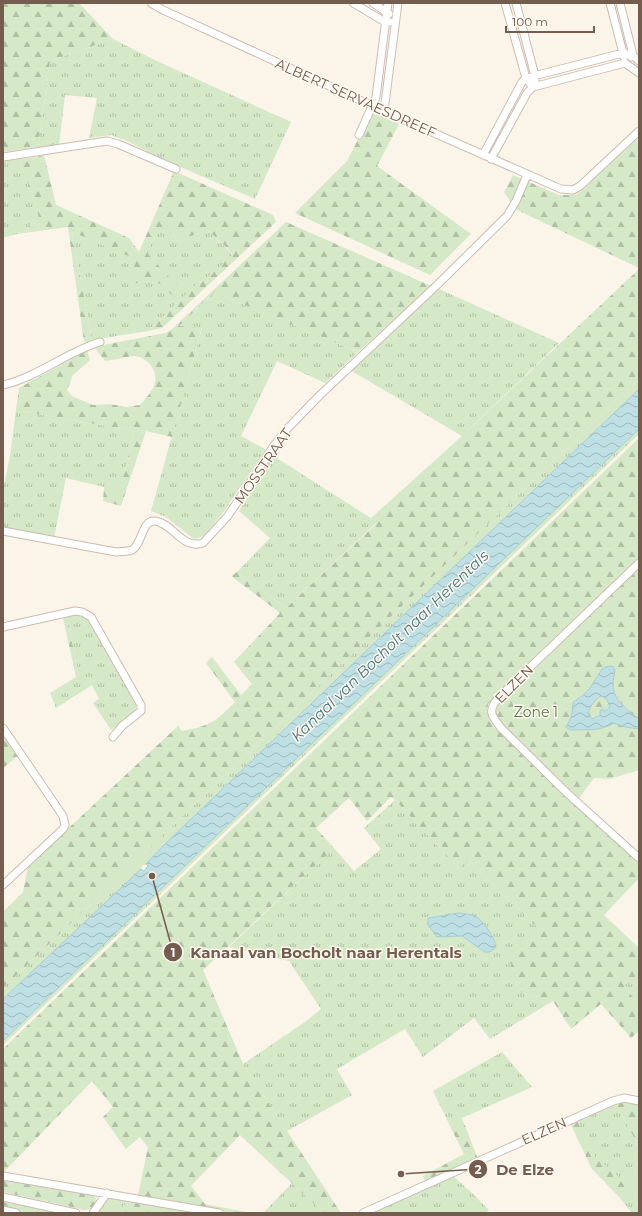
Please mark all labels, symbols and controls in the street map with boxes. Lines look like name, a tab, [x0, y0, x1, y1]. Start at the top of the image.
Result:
scale bar	[506, 8, 594, 34]
text: 100 m	[512, 14, 548, 29]
street label: ALBERT SERVAESDREEF	[273, 54, 440, 142]
street label: MOSSTRAAT	[230, 425, 296, 507]
water label: Kanaal van Bocholt naar Herentals	[287, 545, 493, 745]
street label: ELZEN	[491, 661, 537, 707]
park label: Zone 1	[514, 703, 558, 721]
callout: Kanaal van Bocholt naar Herentals	[163, 939, 470, 966]
text: Kanaal van Bocholt naar Herentals	[190, 943, 462, 962]
text: 1	[171, 945, 175, 960]
street label: ELZEN	[519, 1113, 569, 1149]
callout: De Elze	[468, 1156, 562, 1183]
text: De Elze	[496, 1160, 554, 1179]
text: 2	[474, 1162, 482, 1177]

